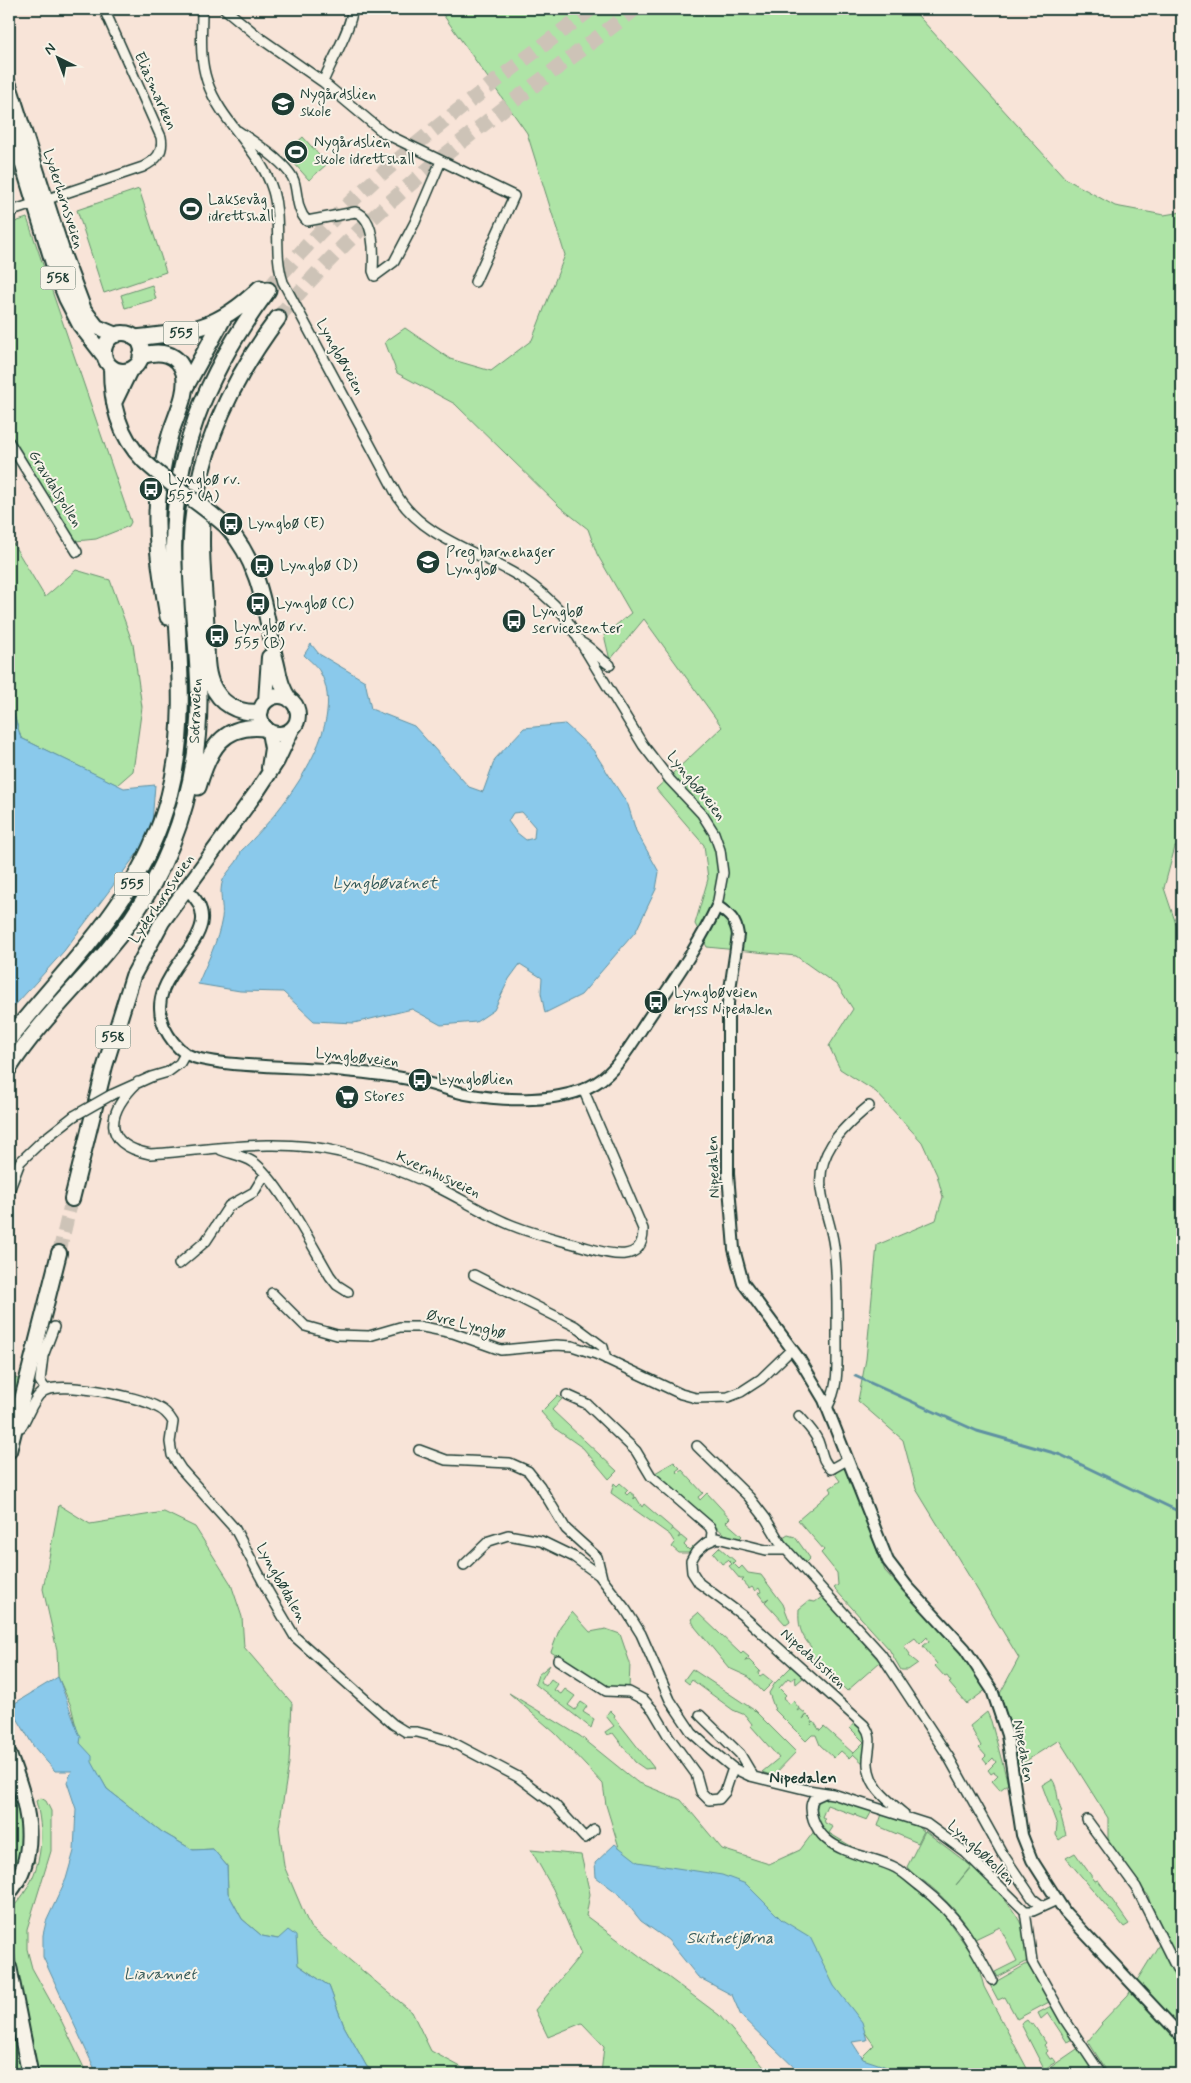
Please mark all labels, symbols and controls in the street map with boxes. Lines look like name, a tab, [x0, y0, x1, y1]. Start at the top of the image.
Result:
north arrow	[32, 32, 82, 82]
text: N	[40, 39, 59, 59]
street label: Eliasmarken	[129, 49, 181, 133]
place label: Nygårdslien skole	[300, 85, 376, 122]
school or university icon: Nygårdslien skole	[270, 91, 296, 117]
place label: Nygårdslien skole idrettshall	[314, 133, 415, 170]
sports icon: Nygårdslien skole idrettshall	[283, 139, 309, 165]
street label: Lyderhornsveien	[38, 147, 88, 251]
place label: Laksevåg idrettshall	[208, 190, 275, 227]
sports icon: Laksevåg idrettshall	[178, 196, 204, 222]
road number: 558	[40, 266, 76, 290]
street label: Lyngbøveien	[311, 316, 369, 398]
road number: 555	[164, 322, 198, 344]
street label: Gravdalspollen	[23, 447, 87, 531]
place label: Lyngbø rv. 555 (A)	[168, 470, 240, 507]
bus stop icon: Lyngbø rv. 555 (A)	[138, 476, 164, 502]
bus stop icon: Lyngbø (E)	[218, 511, 244, 537]
place label: Lyngbø (E)	[248, 514, 325, 534]
place label: Preg barnehager Lyngbø	[446, 543, 555, 580]
school or university icon: Preg barnehager Lyngbø	[415, 549, 441, 575]
bus stop icon: Lyngbø (D)	[249, 553, 275, 579]
place label: Lyngbø (D)	[280, 556, 358, 576]
bus stop icon: Lyngbø (C)	[245, 591, 271, 617]
place label: Lyngbø (C)	[276, 594, 355, 614]
place label: Lyngbø servicesenter	[532, 602, 623, 639]
bus stop icon: Lyngbø servicesenter	[501, 608, 527, 634]
place label: Lyngbø rv. 555 (B)	[234, 617, 306, 654]
bus stop icon: Lyngbø rv. 555 (B)	[204, 623, 230, 649]
street label: Sotraveien	[185, 678, 207, 744]
street label: Lyngbøveien	[662, 747, 730, 825]
street label: Lyderhornsveien	[125, 851, 199, 947]
road number: 555	[114, 872, 150, 896]
water label: Lyngbøvatnet	[333, 873, 439, 894]
place label: Lyngbøveien kryss Nipedalen	[674, 983, 772, 1020]
bus stop icon: Lyngbøveien kryss Nipedalen	[643, 989, 669, 1015]
road number: 558	[96, 1026, 130, 1048]
street label: Lyngbøveien	[314, 1044, 400, 1072]
bus stop icon: Lyngbølien	[407, 1067, 433, 1093]
place label: Lyngbølien	[438, 1070, 513, 1090]
supermarket icon: Stores	[334, 1084, 360, 1110]
place label: Stores	[364, 1087, 405, 1107]
street label: Nipedalen	[703, 1135, 725, 1199]
street label: Kvernhusveien	[393, 1147, 483, 1203]
street label: Øvre Lyngbø	[424, 1306, 508, 1345]
street label: Lyngbødalen	[251, 1540, 311, 1627]
street label: Nipedalsstien	[776, 1624, 850, 1694]
street label: Nipedalen	[1008, 1718, 1038, 1784]
district label: Nipedalen	[769, 1768, 837, 1789]
street label: Lyngbøkollen	[943, 1816, 1019, 1890]
water label: Skitnetjørna	[687, 1928, 773, 1949]
water label: Liavannet	[124, 1964, 198, 1985]

